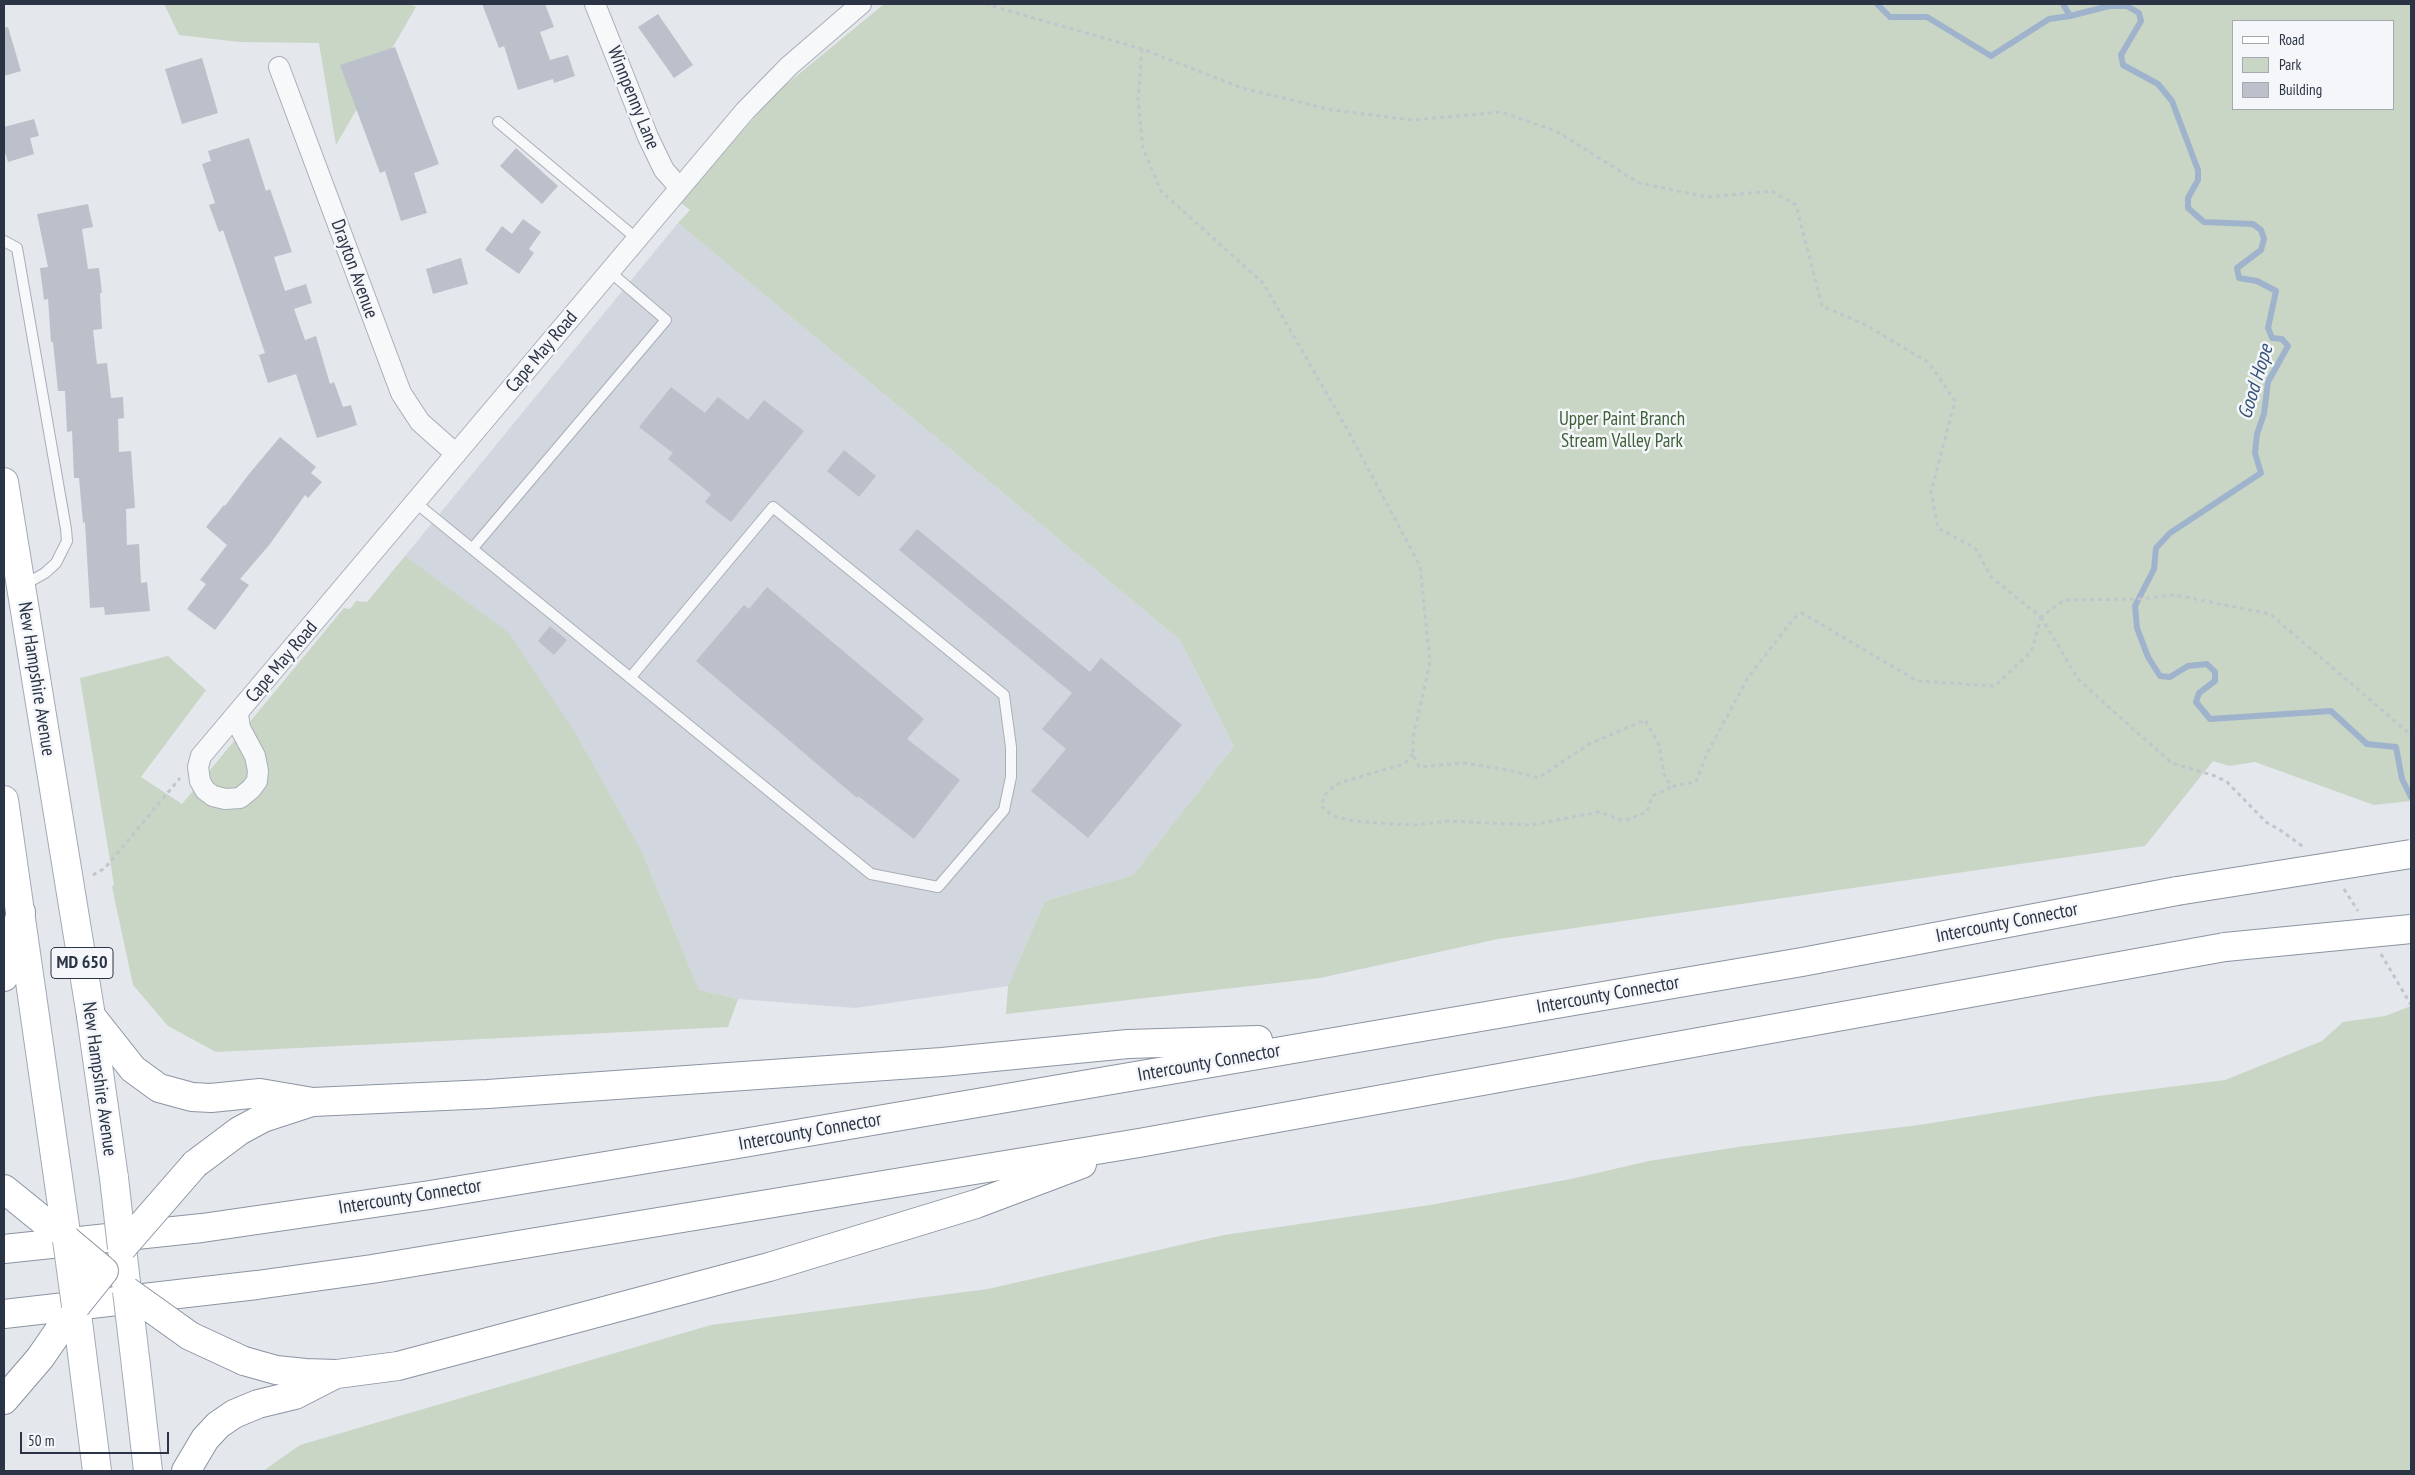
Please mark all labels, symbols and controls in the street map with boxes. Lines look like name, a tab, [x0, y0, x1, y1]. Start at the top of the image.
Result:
legend	[2232, 20, 2395, 110]
text: Road	[2279, 30, 2305, 49]
street label: Winnpenny Lane	[602, 43, 664, 153]
text: Park	[2279, 55, 2301, 74]
text: Building	[2279, 80, 2322, 99]
street label: Drayton Avenue	[326, 216, 382, 322]
street label: Cape May Road	[501, 307, 583, 397]
water label: Good Hope	[2233, 342, 2279, 422]
park label: Upper Paint Branch Stream Valley Park	[1559, 409, 1685, 453]
street label: New Hampshire Avenue	[13, 600, 59, 758]
street label: Cape May Road	[241, 617, 323, 707]
street label: Intercounty Connector	[1934, 898, 2080, 948]
road number: MD 650	[51, 948, 113, 978]
street label: Intercounty Connector	[1535, 971, 1681, 1019]
street label: New Hampshire Avenue	[77, 1000, 121, 1158]
street label: Intercounty Connector	[1136, 1039, 1282, 1087]
street label: Intercounty Connector	[737, 1108, 883, 1156]
street label: Intercounty Connector	[337, 1174, 483, 1220]
scale bar	[22, 1422, 171, 1454]
text: 50 m	[28, 1431, 54, 1450]

